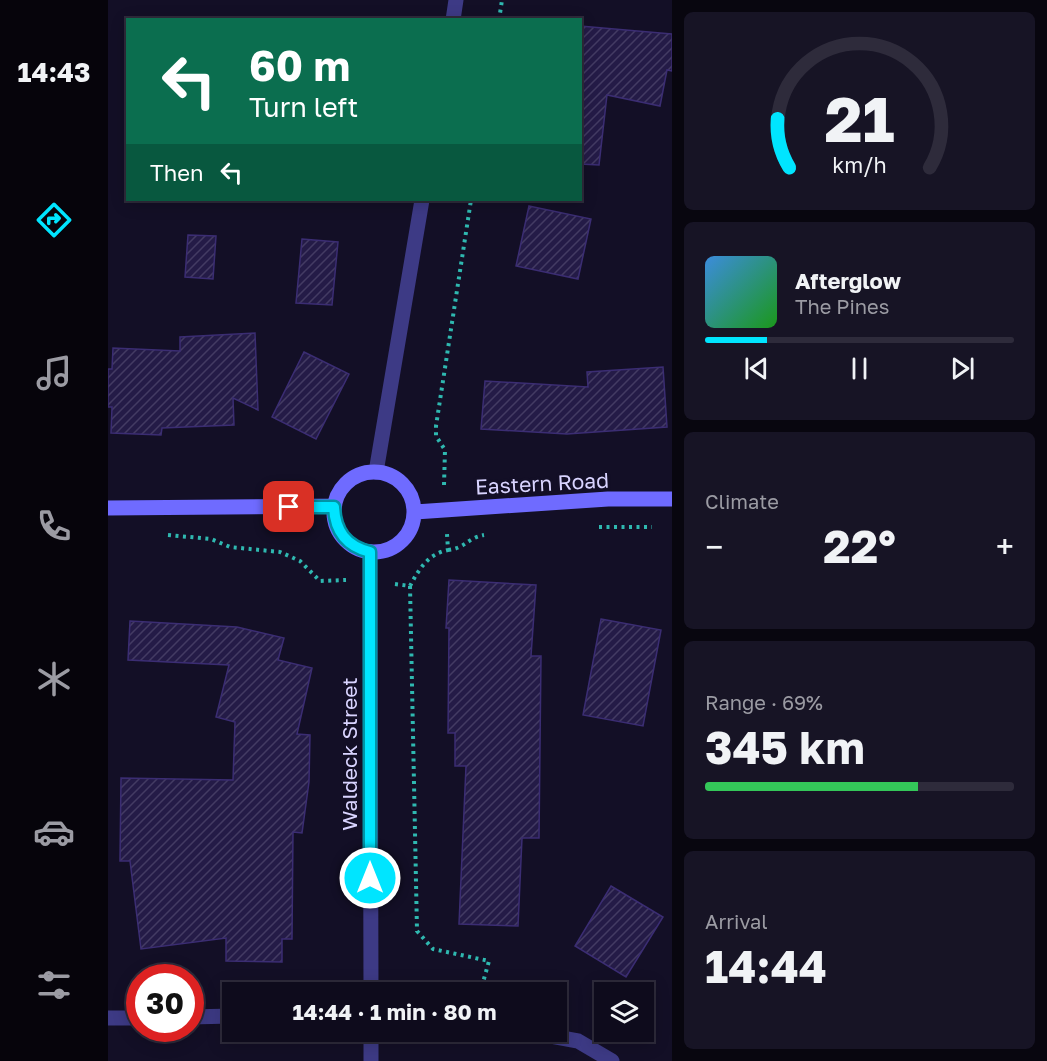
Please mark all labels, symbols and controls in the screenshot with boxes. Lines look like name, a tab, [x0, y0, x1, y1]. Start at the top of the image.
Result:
text: 60 m	[249, 40, 350, 90]
icon: left	[150, 42, 228, 120]
text: 14:43	[18, 56, 90, 88]
text: 21	[824, 81, 895, 156]
text: Turn left	[249, 91, 358, 123]
text: km/h	[832, 152, 887, 178]
icon: left	[215, 156, 248, 189]
text: Then	[150, 159, 203, 186]
icon: directions	[33, 199, 75, 241]
text: Afterglow	[795, 267, 901, 294]
text: The Pines	[795, 294, 889, 318]
icon: music	[33, 352, 75, 394]
icon: previous	[740, 352, 773, 385]
icon: pause	[843, 352, 876, 385]
icon: next	[946, 352, 979, 385]
street label: Eastern Road	[474, 467, 610, 499]
pin	[263, 481, 314, 532]
text: Climate	[705, 489, 779, 513]
icon: arrive	[272, 490, 305, 523]
icon: phone	[33, 505, 75, 547]
text: 22°	[823, 519, 896, 573]
text: −	[705, 527, 723, 566]
text: +	[996, 527, 1014, 566]
icon: climate	[33, 658, 75, 700]
street label: Waldeck Street	[336, 677, 362, 831]
text: Range · 69%	[705, 690, 823, 714]
text: 345 km	[705, 720, 865, 774]
icon: car	[33, 811, 75, 853]
position arrow	[338, 846, 402, 910]
text: Arrival	[705, 909, 768, 933]
text: 14:44	[705, 939, 827, 993]
icon: filters	[33, 964, 75, 1006]
speed limit sign: 30	[126, 964, 204, 1042]
map controls	[594, 982, 654, 1042]
button: layers	[594, 982, 654, 1042]
text: 14:44 · 1 min · 80 m	[292, 998, 497, 1025]

